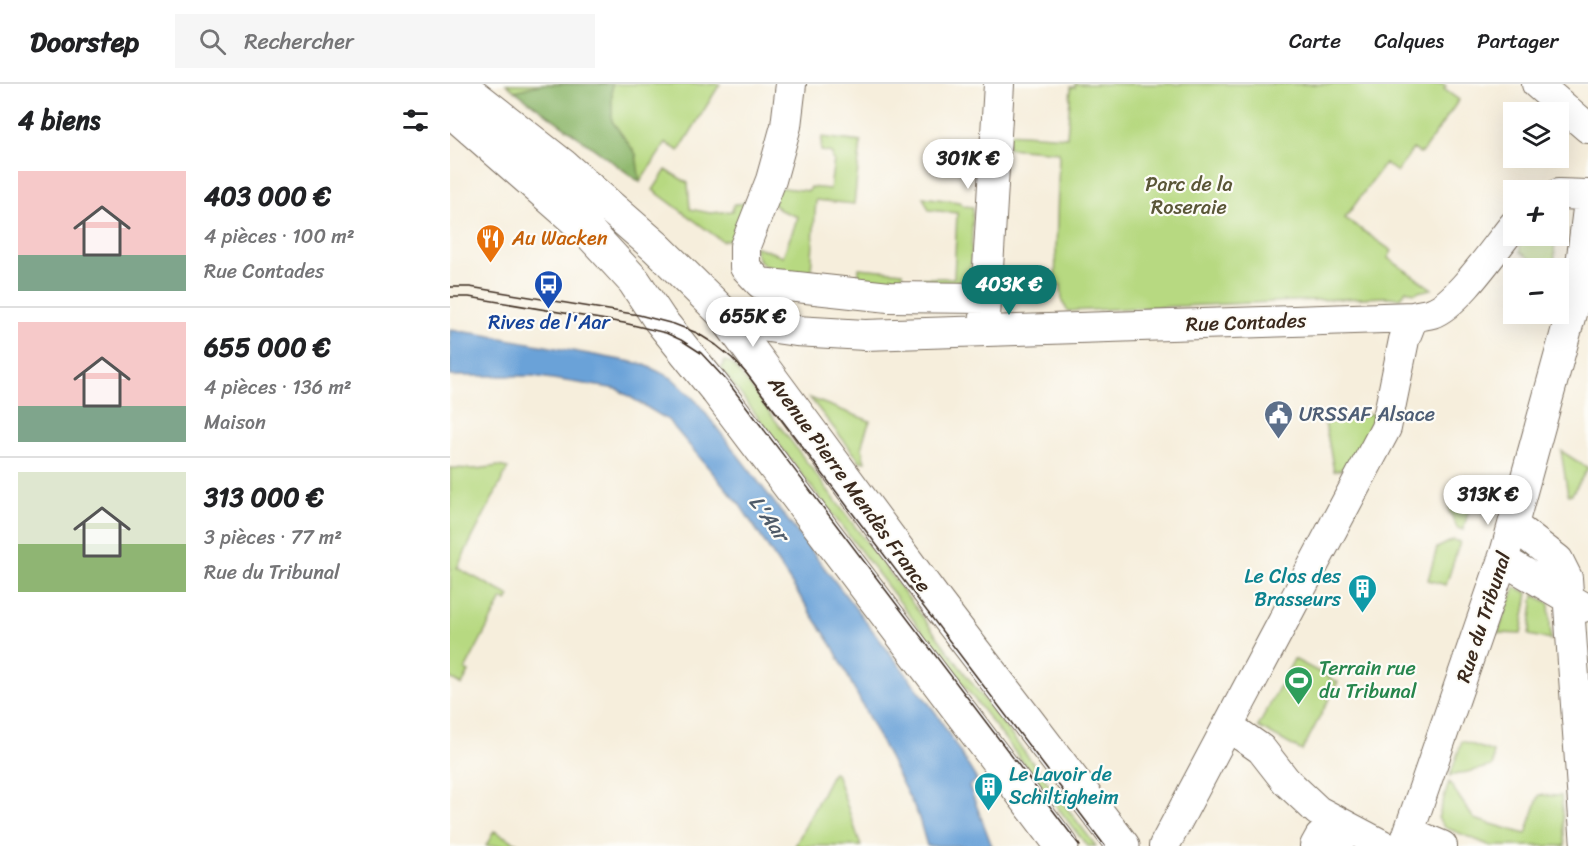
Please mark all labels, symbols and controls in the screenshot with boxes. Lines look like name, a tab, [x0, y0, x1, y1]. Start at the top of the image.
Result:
search box	[175, 14, 595, 68]
text: Doorstep	[30, 17, 139, 66]
text: Rechercher	[244, 22, 354, 61]
text: Carte	[1289, 22, 1341, 60]
text: Calques	[1374, 22, 1444, 60]
text: Partager	[1477, 22, 1558, 60]
icon: search	[196, 25, 229, 58]
text: 4 biens	[18, 97, 101, 143]
map controls	[1503, 102, 1569, 324]
button: layers	[1503, 102, 1569, 168]
icon: filters	[399, 104, 432, 137]
pin: 301K €	[919, 139, 1017, 190]
text: 301K €	[937, 141, 999, 176]
park label: Parc de la Roseraie	[1145, 167, 1233, 225]
text: 403 000 €	[204, 173, 331, 219]
button: +	[1503, 180, 1569, 246]
icon: home	[66, 195, 138, 267]
text: 4 pièces · 100 m²	[204, 219, 355, 254]
place label: Au Wacken	[511, 221, 608, 256]
restaurant icon: Au Wacken	[475, 222, 507, 264]
text: Rue Contades	[204, 254, 324, 289]
button: −	[1503, 258, 1569, 324]
pin: 403K €	[960, 265, 1058, 316]
text: 403K €	[976, 267, 1042, 302]
bus stop icon: Rives de l'Aar	[533, 268, 565, 310]
pin: 655K €	[704, 297, 802, 348]
text: 655K €	[720, 299, 786, 334]
street label: Rue Contades	[1185, 303, 1308, 342]
place label: Rives de l'Aar	[488, 305, 612, 340]
text: 655 000 €	[204, 324, 331, 370]
icon: home	[66, 346, 138, 418]
street label: Avenue Pierre Mendès France	[758, 368, 940, 600]
text: 4 pièces · 136 m²	[204, 370, 352, 405]
place label: URSSAF Alsace	[1299, 397, 1435, 432]
public building icon: URSSAF Alsace	[1262, 398, 1294, 440]
text: Maison	[204, 405, 266, 440]
text: 313 000 €	[204, 474, 324, 520]
pin: 313K €	[1439, 475, 1537, 526]
text: 313K €	[1457, 477, 1519, 512]
water label: L'Aar	[739, 486, 802, 553]
icon: home	[66, 496, 138, 568]
text: 3 pièces · 77 m²	[204, 520, 342, 555]
street label: Rue du Tribunal	[1446, 546, 1521, 687]
text: Rue du Tribunal	[204, 555, 340, 590]
place label: Le Clos des Brasseurs	[1244, 559, 1342, 617]
building icon: Le Clos des Brasseurs	[1346, 572, 1378, 614]
place label: Terrain rue du Tribunal	[1319, 651, 1418, 709]
sports icon: Terrain rue du Tribunal	[1282, 664, 1314, 706]
place label: Le Lavoir de Schiltigheim	[1009, 757, 1119, 815]
building icon: Le Lavoir de Schiltigheim	[972, 770, 1004, 812]

